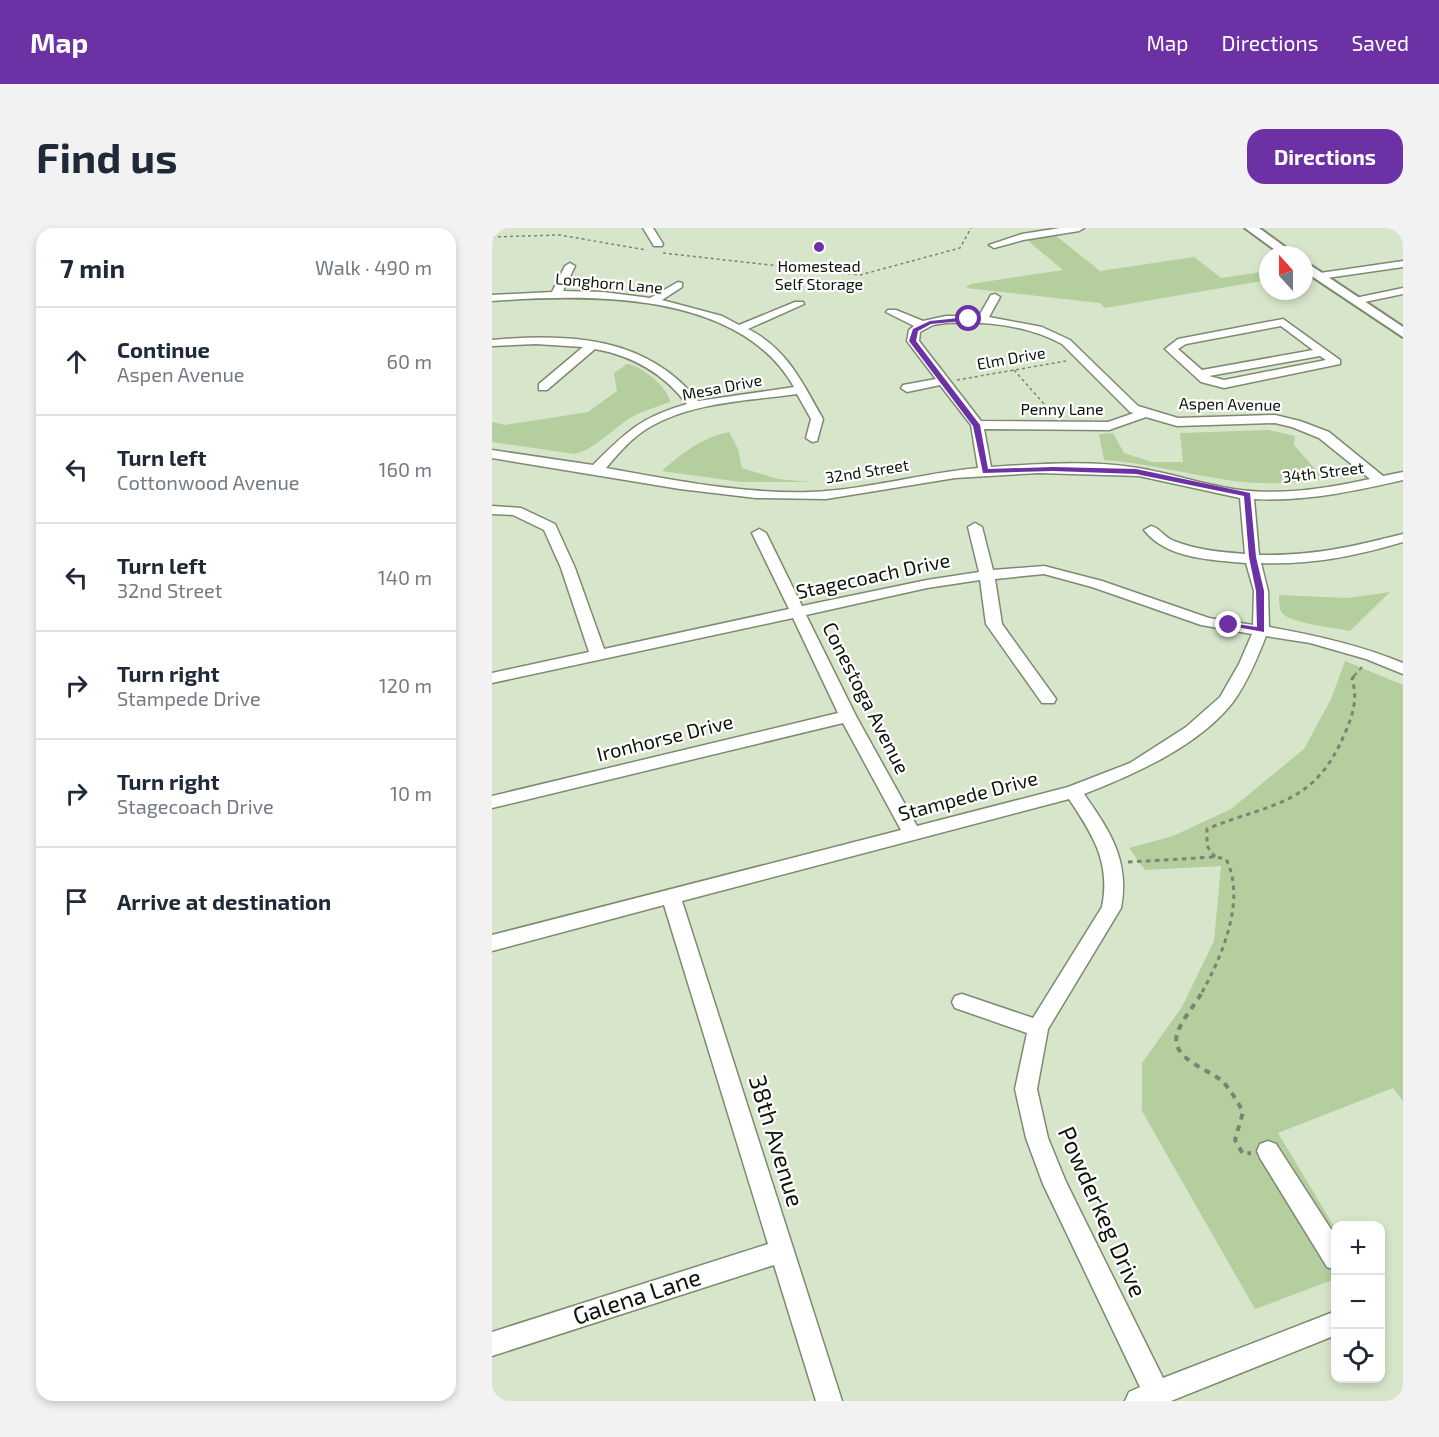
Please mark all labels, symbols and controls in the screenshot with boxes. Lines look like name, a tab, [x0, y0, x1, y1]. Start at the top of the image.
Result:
text: Map	[30, 25, 88, 59]
text: Map	[1146, 30, 1189, 55]
text: Directions	[1222, 30, 1318, 55]
text: Saved	[1351, 30, 1409, 55]
button: Directions	[1247, 129, 1403, 184]
text: Find us	[36, 131, 178, 181]
marker: Homestead Self Storage	[812, 240, 826, 254]
north arrow	[1259, 246, 1313, 300]
text: 7 min	[60, 252, 125, 283]
text: Walk · 490 m	[315, 255, 432, 279]
place label: Homestead Self Storage	[775, 256, 863, 293]
street label: Longhorn Lane	[554, 268, 664, 297]
route start	[955, 305, 981, 331]
text: Continue	[117, 336, 210, 362]
street label: Elm Drive	[975, 342, 1047, 373]
icon: ahead	[60, 345, 93, 378]
text: 60 m	[387, 349, 432, 373]
text: Aspen Avenue	[117, 362, 245, 386]
street label: Mesa Drive	[680, 369, 764, 404]
street label: Aspen Avenue	[1179, 393, 1281, 414]
street label: Penny Lane	[1020, 399, 1104, 418]
text: Turn left	[117, 444, 206, 470]
icon: left	[60, 453, 93, 486]
street label: 32nd Street	[824, 455, 910, 486]
text: 160 m	[379, 457, 432, 481]
street label: 34th Street	[1281, 457, 1365, 486]
text: Cottonwood Avenue	[117, 470, 300, 494]
street label: Stagecoach Drive	[794, 547, 952, 603]
text: Turn left	[117, 552, 206, 578]
icon: left	[60, 561, 93, 594]
text: 140 m	[378, 565, 432, 589]
text: 32nd Street	[117, 578, 222, 602]
route end	[1215, 611, 1241, 637]
street label: Conestoga Avenue	[818, 618, 916, 778]
text: Turn right	[117, 660, 219, 686]
icon: right	[60, 669, 93, 702]
text: 120 m	[379, 673, 432, 697]
text: Stampede Drive	[117, 686, 261, 710]
street label: Ironhorse Drive	[594, 708, 735, 766]
street label: Stampede Drive	[895, 765, 1040, 825]
text: Turn right	[117, 768, 219, 794]
icon: right	[60, 777, 93, 810]
text: 10 m	[390, 781, 432, 805]
text: Stagecoach Drive	[117, 794, 274, 818]
icon: arrive	[60, 885, 93, 918]
text: Arrive at destination	[117, 888, 331, 914]
street label: 38th Avenue	[744, 1071, 811, 1210]
street label: Powderkeg Drive	[1053, 1121, 1154, 1301]
map controls	[1331, 1221, 1385, 1383]
button: +	[1331, 1221, 1385, 1275]
street label: Galena Lane	[569, 1261, 704, 1330]
button: −	[1331, 1275, 1385, 1329]
button: locate	[1331, 1329, 1385, 1383]

